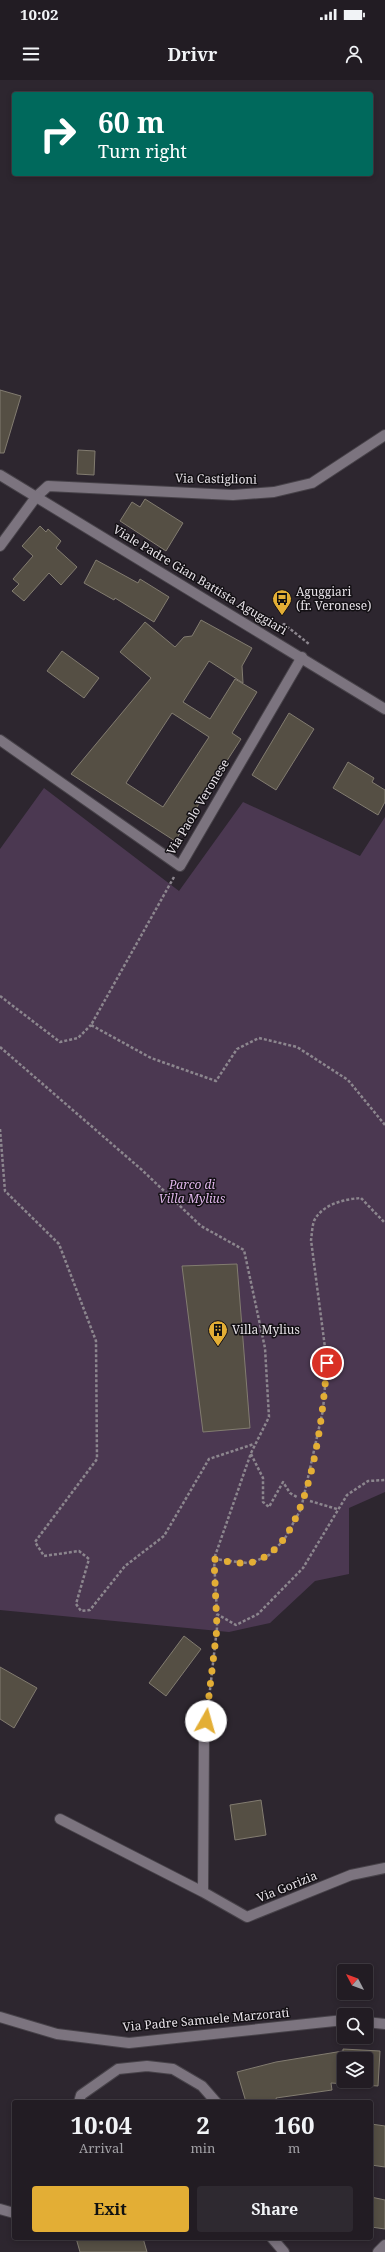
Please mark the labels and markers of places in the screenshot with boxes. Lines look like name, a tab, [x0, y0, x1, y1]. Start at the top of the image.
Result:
place label: Aguggiari (fr. Veronese)	[296, 583, 371, 614]
bus stop icon: Aguggiari (fr. Veronese)	[271, 588, 293, 616]
building icon: Villa Mylius	[207, 1319, 229, 1347]
place label: Villa Mylius	[232, 1321, 300, 1338]
pin	[310, 1346, 344, 1380]

